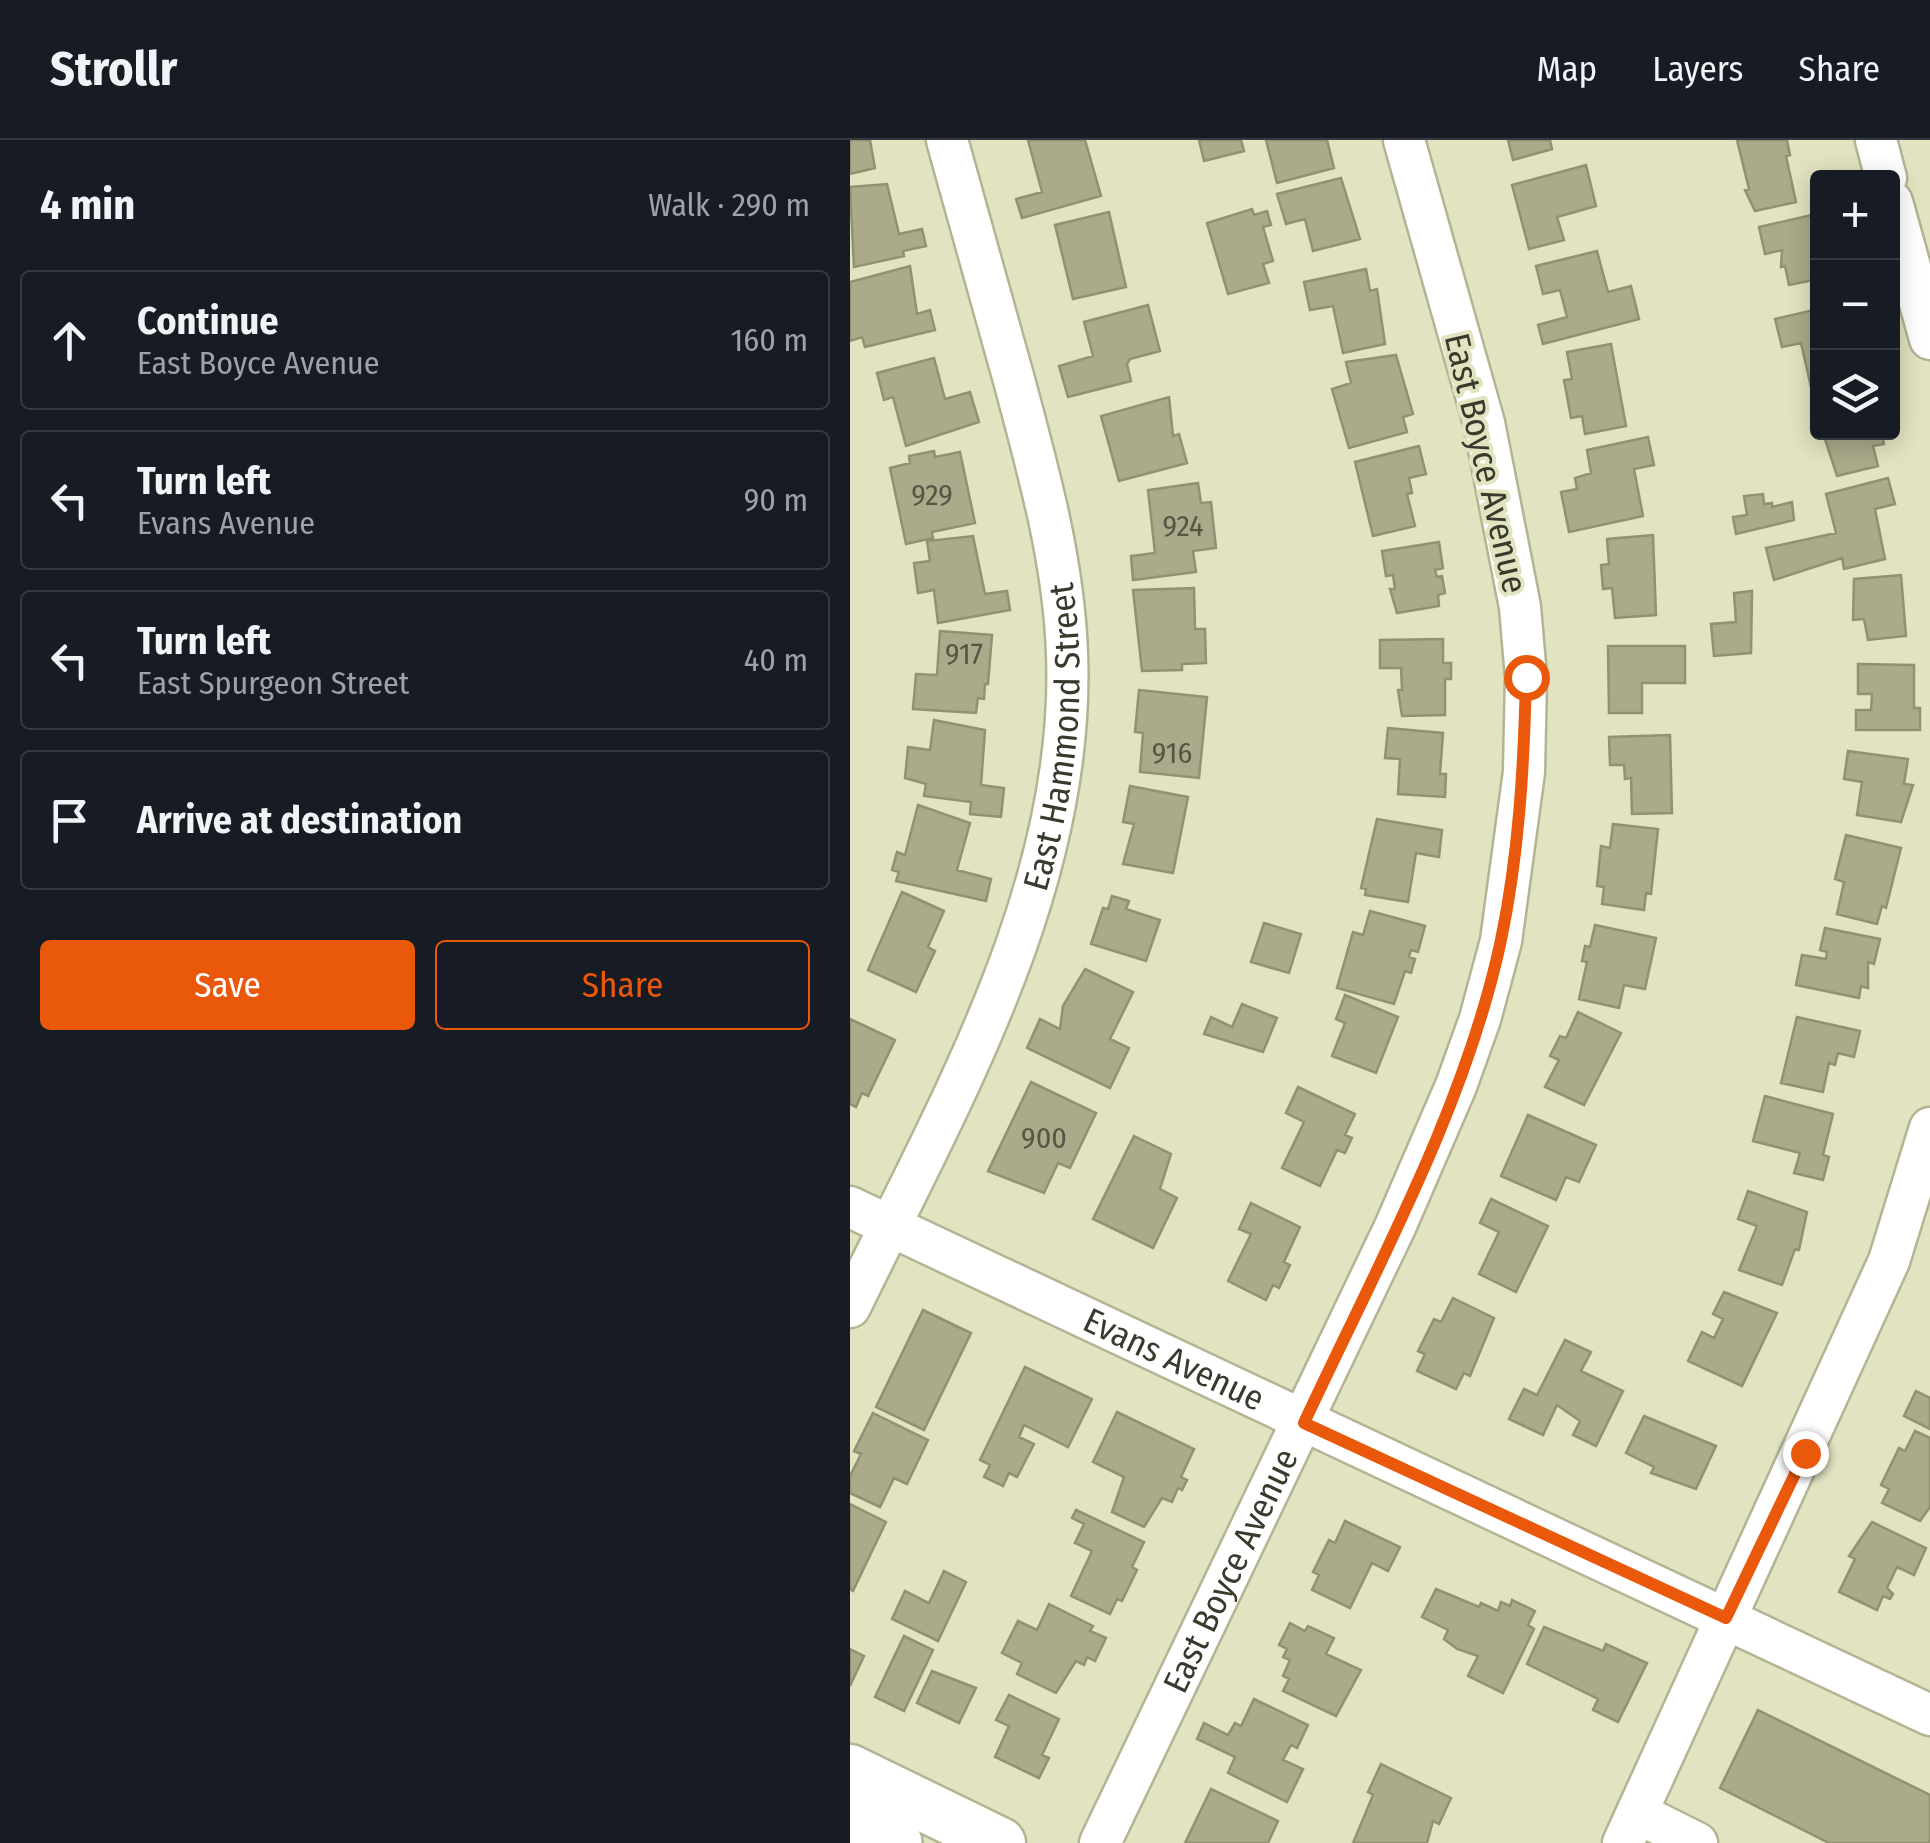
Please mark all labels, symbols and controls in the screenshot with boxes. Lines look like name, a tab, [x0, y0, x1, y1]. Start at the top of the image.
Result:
text: Strollr	[50, 40, 177, 98]
text: Map	[1537, 48, 1597, 90]
text: Layers	[1652, 48, 1744, 90]
text: Share	[1799, 48, 1880, 90]
map controls	[1810, 170, 1900, 440]
button: +	[1810, 170, 1900, 260]
text: 4 min	[40, 180, 135, 230]
text: Walk · 290 m	[648, 186, 810, 224]
button: −	[1810, 260, 1900, 350]
text: Continue	[137, 298, 278, 344]
icon: ahead	[42, 313, 97, 368]
text: 160 m	[731, 321, 808, 359]
street label: East Boyce Avenue	[1436, 329, 1536, 597]
text: East Boyce Avenue	[137, 344, 380, 382]
button: layers	[1810, 350, 1900, 440]
text: Turn left	[137, 458, 271, 504]
icon: left	[42, 473, 97, 528]
house number: 929	[911, 477, 953, 513]
text: 90 m	[744, 481, 808, 519]
text: Evans Avenue	[137, 504, 315, 542]
house number: 924	[1162, 508, 1204, 544]
street label: East Hammond Street	[1014, 580, 1089, 895]
text: Turn left	[137, 618, 271, 664]
icon: left	[42, 633, 97, 688]
house number: 917	[945, 636, 983, 672]
text: 40 m	[744, 641, 808, 679]
route start	[1504, 655, 1550, 701]
text: East Spurgeon Street	[137, 664, 409, 702]
house number: 916	[1152, 735, 1192, 771]
icon: arrive	[42, 793, 97, 848]
text: Arrive at destination	[137, 797, 462, 843]
button: Save	[40, 940, 415, 1030]
button: Share	[435, 940, 810, 1030]
house number: 900	[1021, 1120, 1067, 1156]
street label: Evans Avenue	[1077, 1299, 1271, 1420]
route end	[1783, 1431, 1829, 1477]
street label: East Boyce Avenue	[1154, 1442, 1307, 1699]

